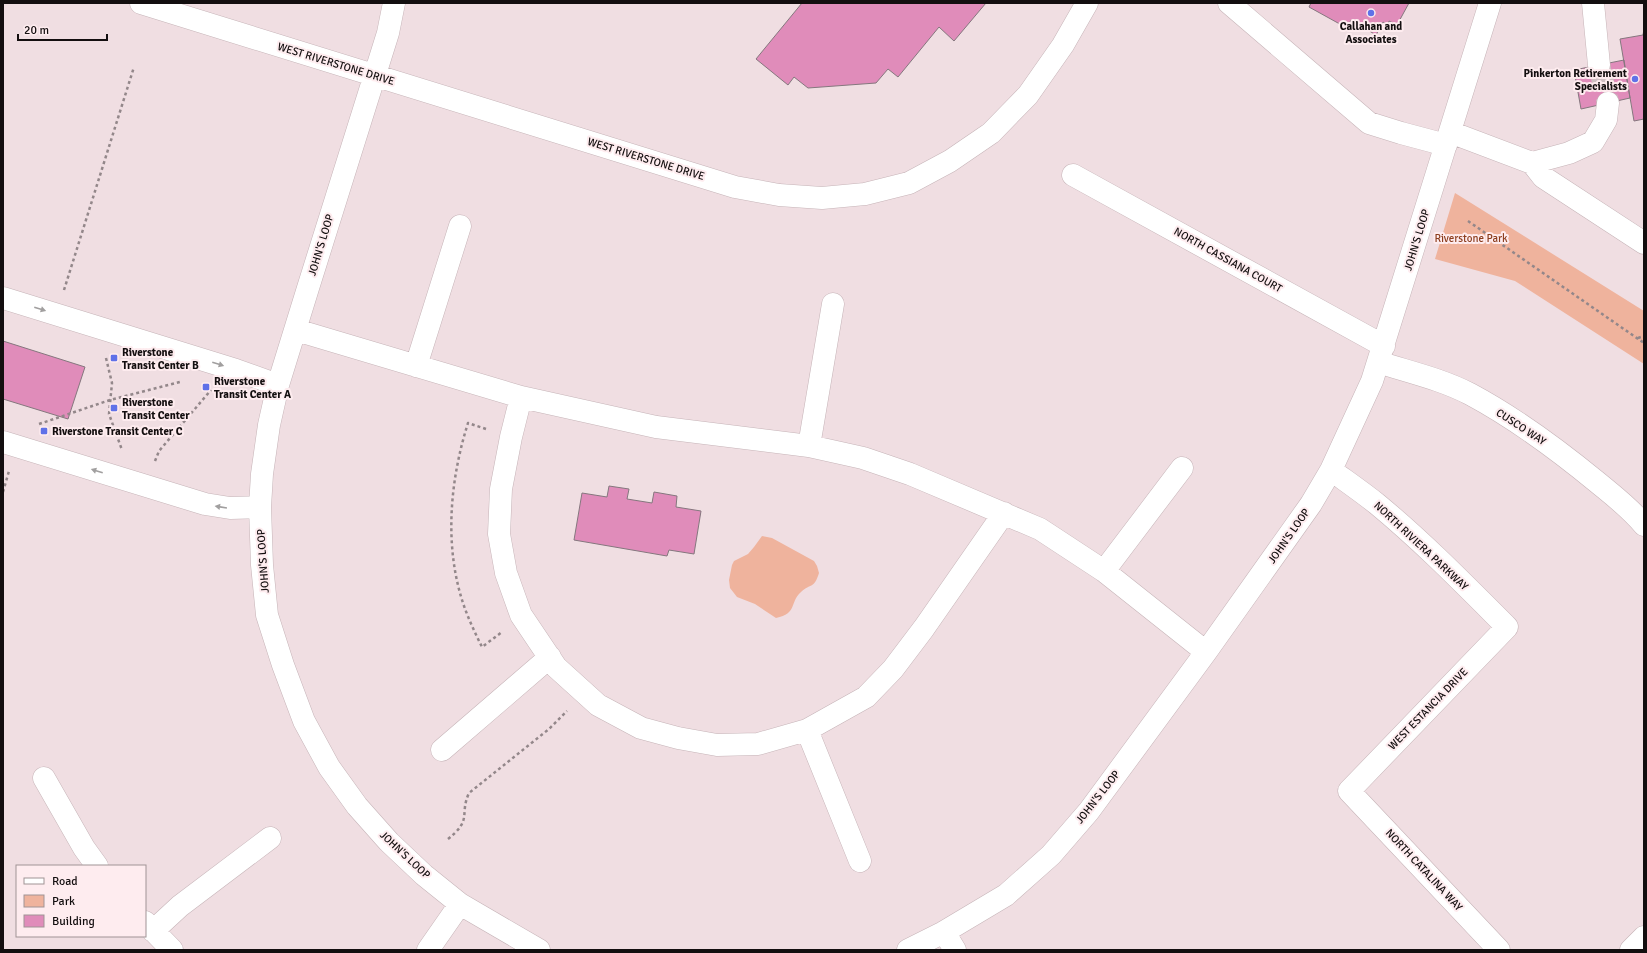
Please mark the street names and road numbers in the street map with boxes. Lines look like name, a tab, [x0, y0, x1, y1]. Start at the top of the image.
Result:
street label: WEST RIVERSTONE DRIVE	[276, 40, 396, 88]
street label: WEST RIVERSTONE DRIVE	[586, 135, 706, 183]
street label: JOHN'S LOOP	[1401, 208, 1433, 272]
street label: JOHN'S LOOP	[305, 213, 337, 277]
street label: NORTH CASSIANA COURT	[1172, 225, 1285, 295]
street label: CUSCO WAY	[1494, 406, 1549, 448]
street label: NORTH RIVIERA PARKWAY	[1371, 499, 1471, 593]
street label: JOHN'S LOOP	[1265, 506, 1313, 566]
street label: JOHN'S LOOP	[254, 529, 272, 593]
street label: WEST ESTANCIA DRIVE	[1386, 665, 1470, 753]
street label: JOHN'S LOOP	[1073, 768, 1123, 826]
street label: NORTH CATALINA WAY	[1383, 827, 1465, 914]
street label: JOHN'S LOOP	[377, 828, 433, 882]

